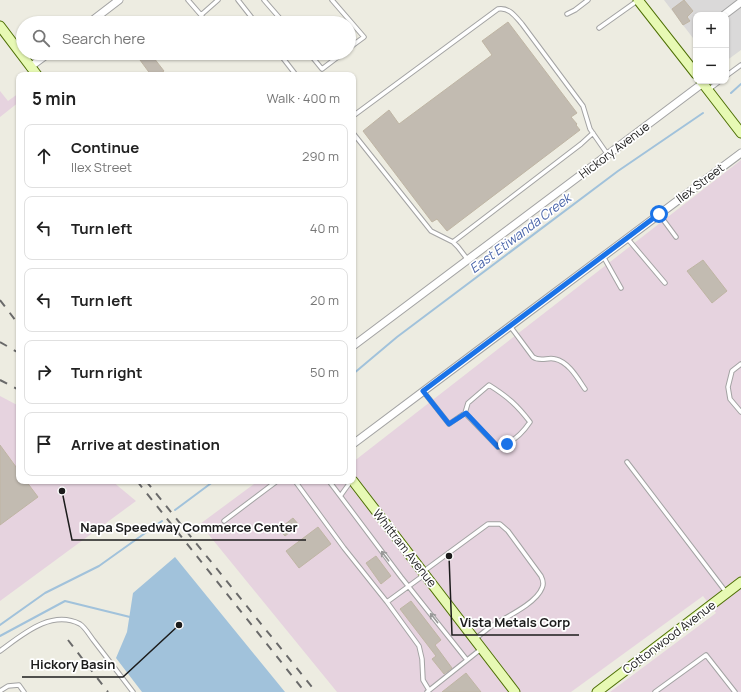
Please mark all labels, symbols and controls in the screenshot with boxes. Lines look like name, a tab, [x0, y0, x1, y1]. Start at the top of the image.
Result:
map controls	[693, 12, 729, 84]
button: +	[693, 12, 729, 48]
search box	[16, 16, 356, 60]
icon: search	[30, 27, 52, 49]
text: Search here	[62, 28, 145, 49]
button: −	[693, 48, 729, 84]
text: 5 min	[32, 87, 76, 110]
text: Walk · 400 m	[266, 89, 340, 107]
street label: Hickory Avenue	[575, 118, 653, 182]
text: Continue	[71, 137, 139, 158]
icon: ahead	[33, 145, 55, 167]
text: 290 m	[302, 147, 339, 165]
text: Ilex Street	[71, 158, 132, 176]
street label: Ilex Street	[672, 159, 728, 207]
water label: East Etiwanda Creek	[466, 187, 576, 277]
route start	[650, 205, 668, 223]
icon: left	[33, 217, 55, 239]
text: Turn left	[71, 218, 133, 239]
text: 40 m	[310, 219, 339, 237]
icon: left	[33, 289, 55, 311]
text: Turn left	[71, 290, 133, 311]
text: 20 m	[310, 291, 339, 309]
icon: right	[33, 361, 55, 383]
text: Turn right	[71, 362, 142, 383]
text: 50 m	[310, 363, 339, 381]
icon: arrive	[33, 433, 55, 455]
text: Arrive at destination	[71, 434, 220, 455]
route end	[498, 435, 516, 453]
street label: Whittram Avenue	[369, 506, 441, 590]
callout: Napa Speedway Commerce Center	[72, 515, 306, 540]
text: Napa Speedway Commerce Center	[80, 518, 298, 536]
one-way arrow	[380, 551, 389, 562]
street label: Cottonwood Avenue	[619, 596, 719, 678]
callout: Vista Metals Corp	[452, 610, 579, 635]
one-way arrow	[430, 613, 439, 624]
text: Vista Metals Corp	[460, 613, 570, 631]
callout: Hickory Basin	[22, 652, 123, 677]
text: Hickory Basin	[31, 655, 115, 673]

